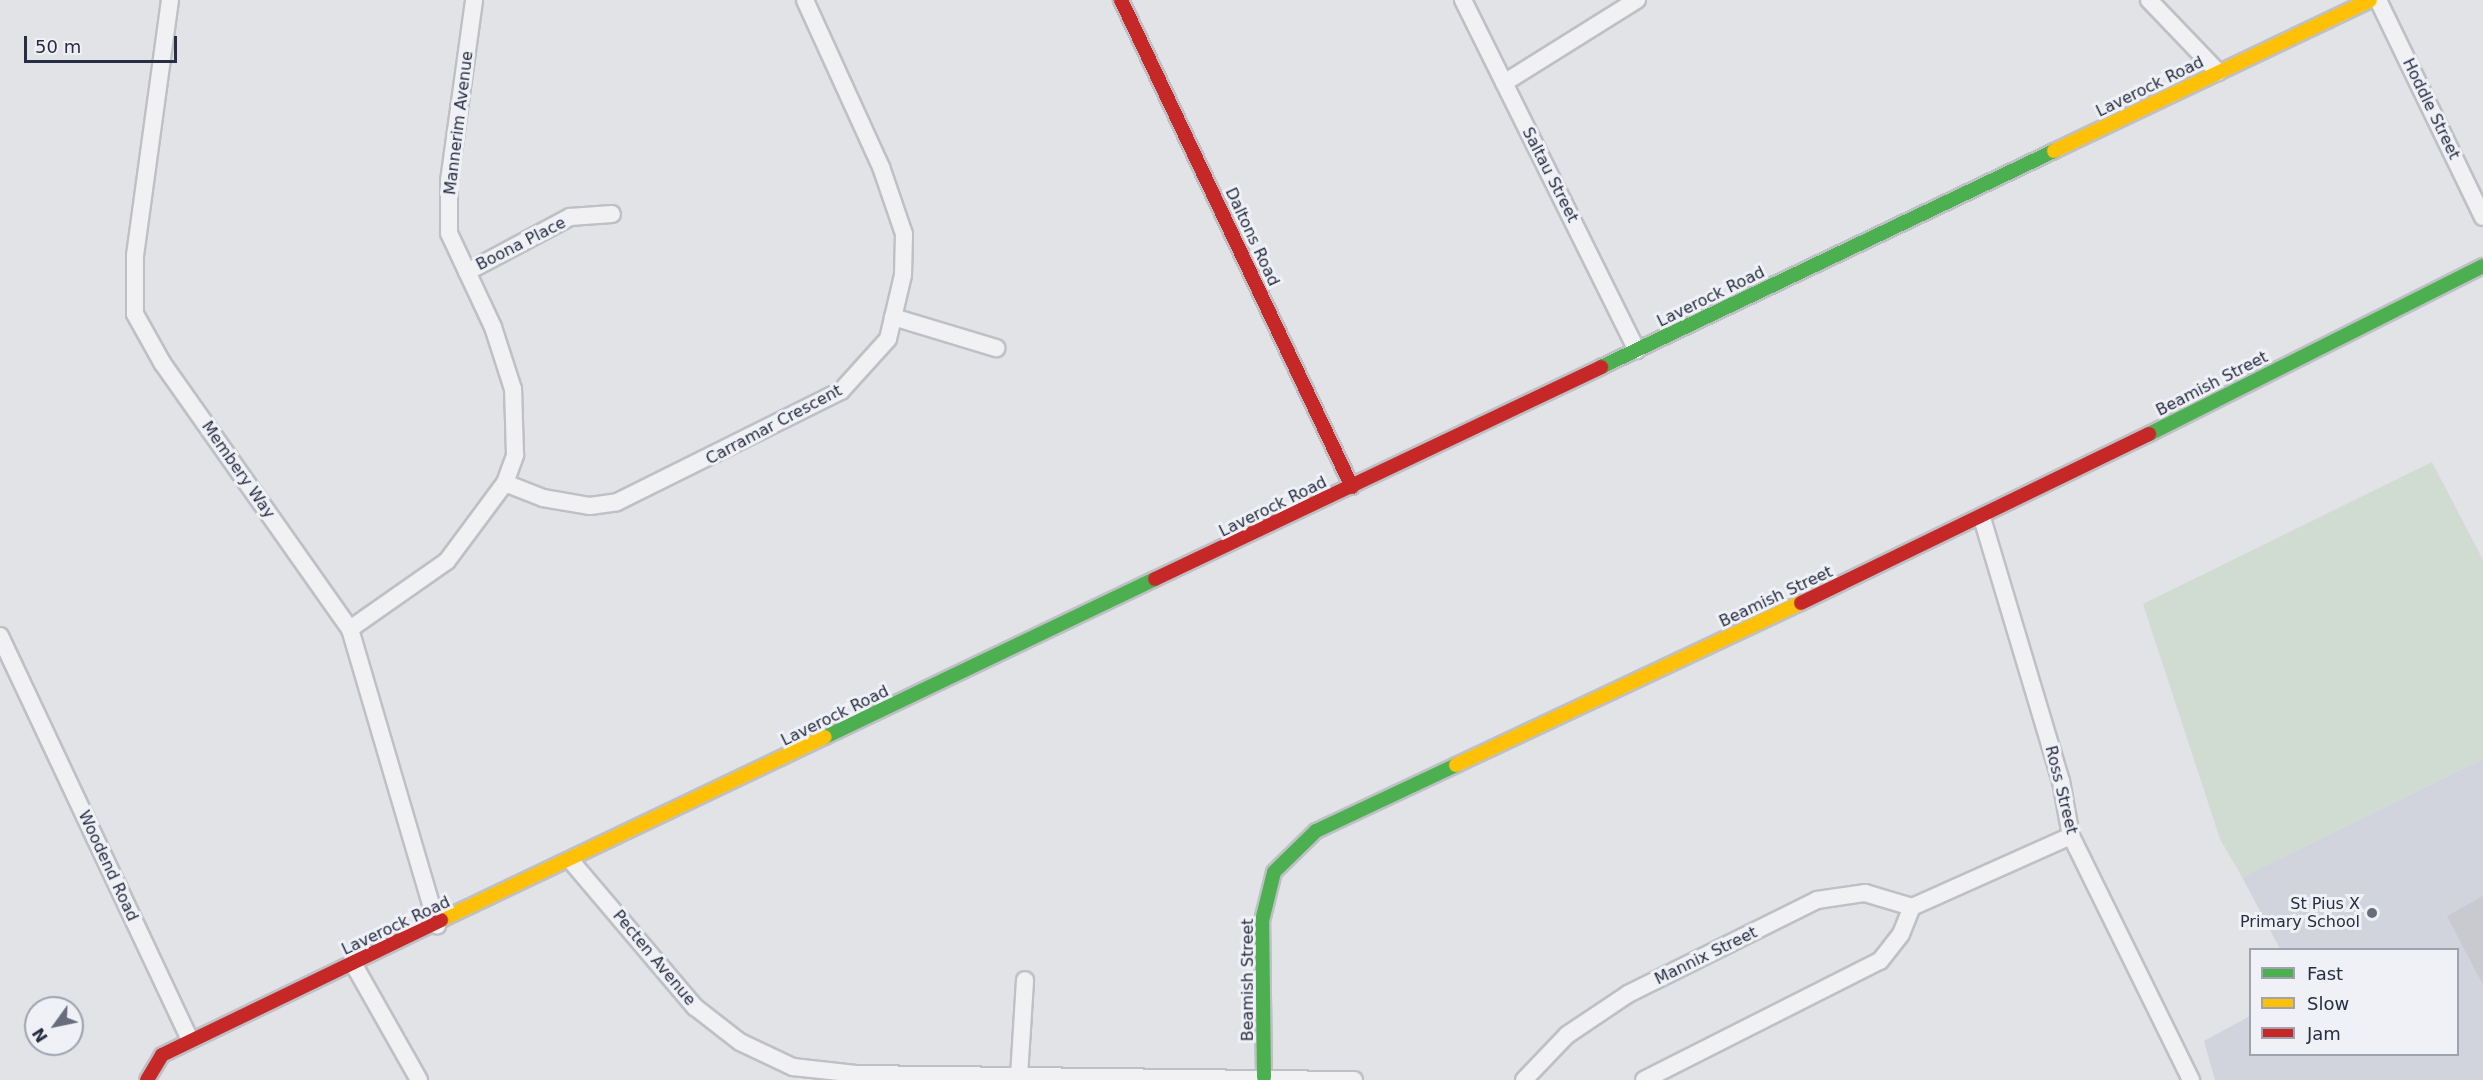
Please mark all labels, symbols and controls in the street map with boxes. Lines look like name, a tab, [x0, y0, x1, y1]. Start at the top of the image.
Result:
scale bar	[27, 24, 180, 62]
text: 50 m	[35, 36, 81, 57]
street label: Mannerim Avenue	[441, 50, 477, 196]
street label: Laverock Road	[2093, 53, 2207, 121]
street label: Hoddle Street	[2398, 55, 2464, 163]
street label: Saltau Street	[1518, 124, 1582, 226]
street label: Daltons Road	[1221, 185, 1283, 289]
street label: Boona Place	[473, 213, 569, 275]
street label: Laverock Road	[1654, 263, 1768, 331]
street label: Beamish Street	[2153, 348, 2271, 420]
street label: Carramar Crescent	[703, 381, 845, 469]
street label: Membery Way	[197, 418, 279, 522]
street label: Laverock Road	[1216, 473, 1330, 541]
street label: Beamish Street	[1716, 562, 1836, 632]
street label: Laverock Road	[778, 682, 892, 750]
street label: Ross Street	[2041, 744, 2081, 836]
street label: Woodend Road	[74, 808, 142, 924]
street label: Laverock Road	[339, 893, 453, 959]
place label: St Pius X Primary School	[2240, 894, 2360, 932]
street label: Pecten Avenue	[609, 906, 699, 1010]
marker: St Pius X Primary School	[2365, 906, 2379, 920]
street label: Beamish Street	[1238, 919, 1258, 1041]
street label: Mannix Street	[1652, 923, 1760, 989]
legend	[2249, 948, 2459, 1056]
text: Fast	[2307, 963, 2343, 984]
text: Slow	[2307, 993, 2349, 1014]
north arrow	[24, 996, 84, 1056]
text: Jam	[2307, 1023, 2341, 1044]
text: N	[29, 1024, 52, 1046]

